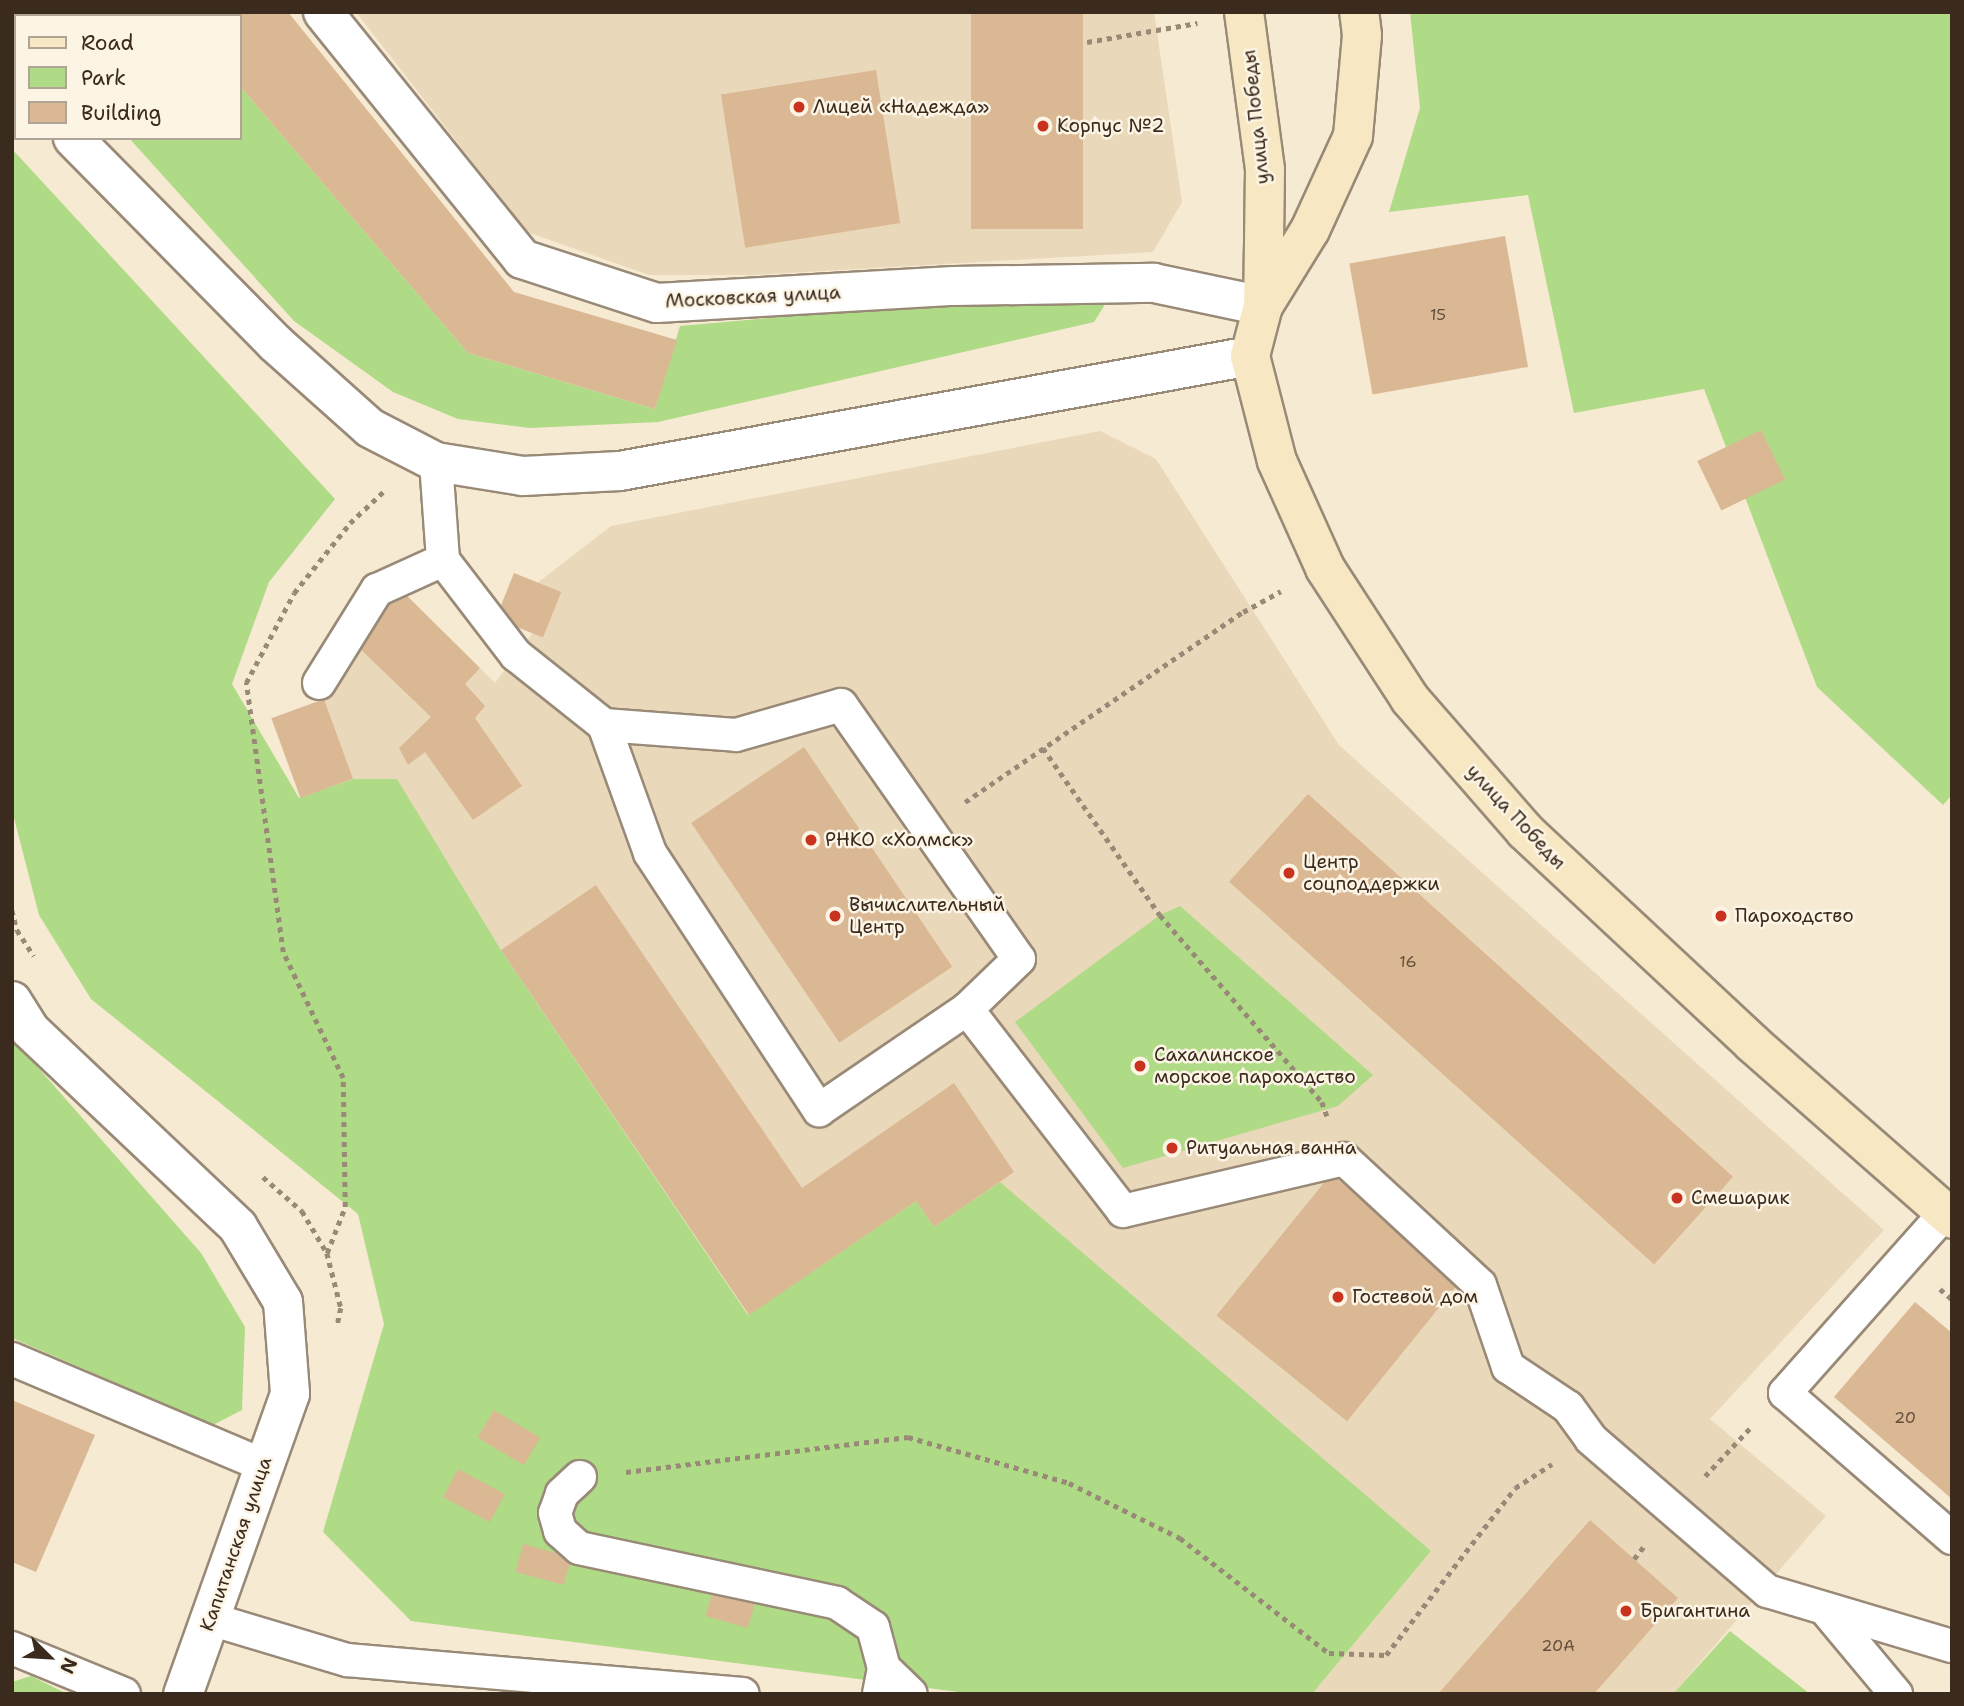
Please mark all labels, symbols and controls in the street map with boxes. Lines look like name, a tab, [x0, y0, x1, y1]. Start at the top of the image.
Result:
legend	[14, 14, 242, 140]
text: Road	[81, 29, 134, 57]
street label: улица Победы	[1238, 49, 1274, 185]
text: Park	[81, 64, 126, 92]
place label: Лицей «Надежда»	[813, 96, 989, 118]
text: Building	[81, 99, 161, 127]
marker: Лицей «Надежда»	[791, 99, 807, 115]
place label: Корпус №2	[1057, 115, 1165, 137]
marker: Корпус №2	[1035, 118, 1051, 134]
street label: Московская улица	[665, 281, 841, 313]
house number: 15	[1430, 305, 1446, 325]
street label: улица Победы	[1462, 760, 1570, 874]
place label: РНКО «Холмск»	[825, 829, 973, 851]
marker: РНКО «Холмск»	[803, 832, 819, 848]
place label: Центр соцподдержки	[1303, 851, 1440, 895]
marker: Центр соцподдержки	[1281, 865, 1297, 881]
place label: Вычислительный Центр	[849, 894, 1005, 938]
place label: Пароходство	[1735, 905, 1854, 927]
marker: Вычислительный Центр	[827, 908, 843, 924]
marker: Пароходство	[1713, 908, 1729, 924]
house number: 16	[1399, 952, 1417, 972]
place label: Сахалинское морское пароходство	[1154, 1044, 1356, 1088]
marker: Сахалинское морское пароходство	[1132, 1058, 1148, 1074]
place label: Ритуальная ванна	[1186, 1137, 1357, 1159]
marker: Ритуальная ванна	[1164, 1140, 1180, 1156]
place label: Смешарик	[1691, 1187, 1789, 1209]
marker: Смешарик	[1669, 1190, 1685, 1206]
place label: Гостевой дом	[1352, 1286, 1478, 1308]
marker: Гостевой дом	[1330, 1289, 1346, 1305]
house number: 20	[1894, 1408, 1916, 1428]
street label: Капитанская улица	[195, 1454, 277, 1634]
place label: Бригантина	[1640, 1600, 1750, 1622]
marker: Бригантина	[1618, 1603, 1634, 1619]
north arrow	[14, 1622, 84, 1692]
house number: 20А	[1541, 1636, 1575, 1656]
text: N	[54, 1654, 83, 1678]

